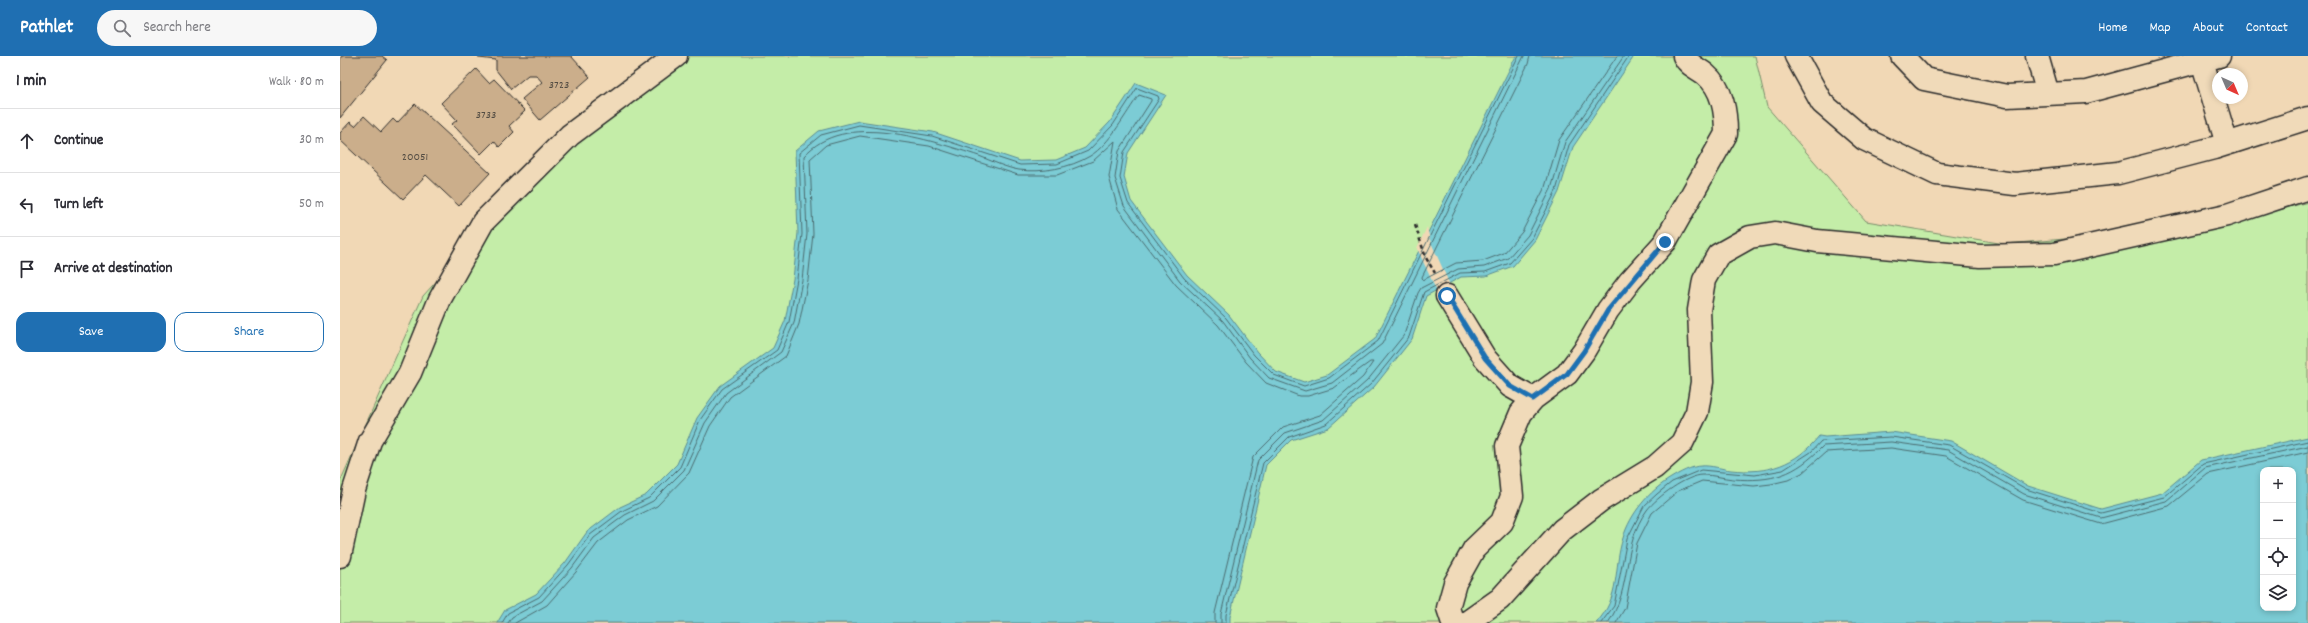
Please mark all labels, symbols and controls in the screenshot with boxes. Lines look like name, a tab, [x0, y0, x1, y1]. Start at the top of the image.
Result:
search box	[97, 10, 377, 46]
text: Pathlet	[20, 15, 73, 42]
icon: search	[111, 17, 133, 39]
text: Search here	[143, 17, 211, 39]
text: Home	[2098, 18, 2127, 38]
text: Map	[2149, 18, 2171, 38]
text: About	[2193, 18, 2224, 38]
text: Contact	[2246, 18, 2288, 38]
north arrow	[2212, 68, 2248, 104]
text: 1 min	[16, 70, 46, 94]
text: Walk · 80 m	[269, 73, 324, 92]
house number: 3723	[549, 77, 569, 94]
house number: 3733	[476, 107, 496, 124]
icon: ahead	[16, 130, 38, 152]
text: Continue	[54, 130, 103, 152]
text: 30 m	[299, 131, 324, 150]
house number: 20051	[402, 149, 428, 166]
icon: left	[16, 194, 38, 216]
text: Turn left	[54, 194, 103, 216]
text: 50 m	[299, 195, 324, 214]
route end	[1656, 233, 1674, 251]
icon: arrive	[16, 258, 38, 280]
text: Arrive at destination	[54, 258, 172, 280]
route start	[1438, 287, 1456, 305]
button: Save	[16, 312, 166, 352]
button: Share	[174, 312, 324, 352]
map controls	[2260, 467, 2296, 611]
button: +	[2260, 467, 2296, 503]
button: −	[2260, 503, 2296, 539]
button: locate	[2260, 539, 2296, 575]
button: layers	[2260, 575, 2296, 611]

